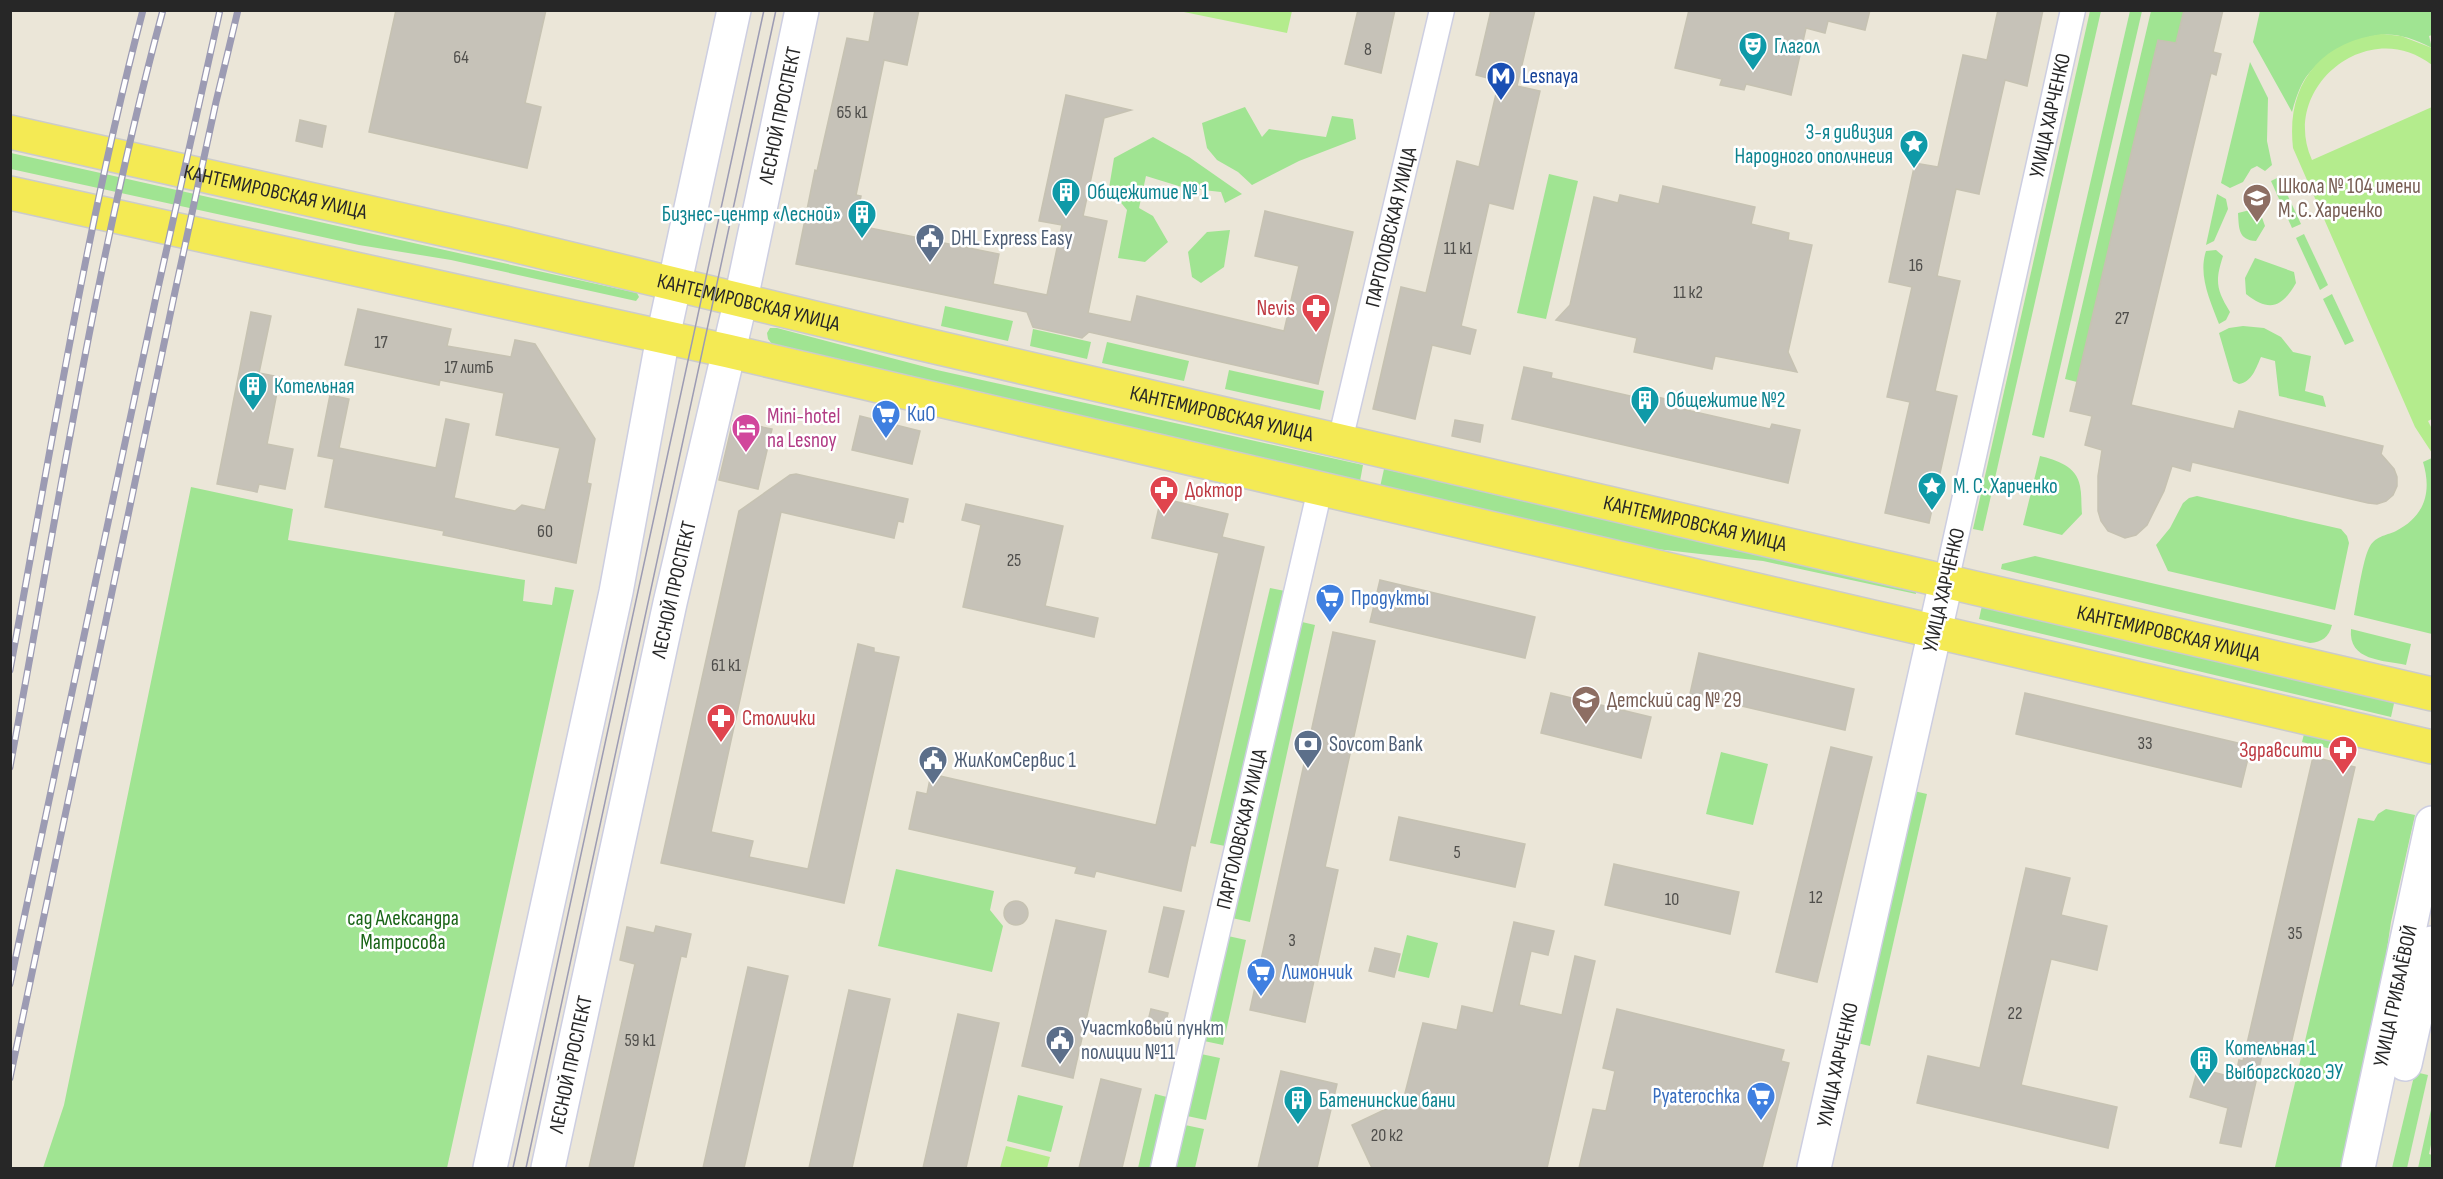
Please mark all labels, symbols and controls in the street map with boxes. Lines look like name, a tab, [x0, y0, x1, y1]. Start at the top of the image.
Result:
theatre icon: Глагол	[1737, 30, 1769, 72]
place label: Глагол	[1774, 34, 1821, 59]
house number: 8	[1364, 39, 1372, 60]
street label: ЛЕСНОЙ ПРОСПЕКТ	[753, 44, 807, 187]
house number: 64	[453, 47, 469, 68]
street label: УЛИЦА ХАРЧЕНКО	[2024, 51, 2076, 180]
metro station icon: Lesnaya	[1485, 60, 1517, 102]
place label: Lesnaya	[1522, 64, 1578, 89]
house number: 65 к1	[836, 102, 868, 123]
place label: 3-я дивизия Народного ополчнеия	[1734, 120, 1893, 169]
place icon: 3-я дивизия Народного ополчнеия	[1898, 128, 1930, 170]
street label: ПАРГОЛОВСКАЯ УЛИЦА	[1360, 143, 1422, 309]
street label: КАНТЕМИРОВСКАЯ УЛИЦА	[181, 159, 371, 225]
place label: Школа № 104 имени М. С. Харченко	[2278, 174, 2421, 223]
building icon: Общежитие № 1	[1050, 176, 1082, 218]
place label: Общежитие № 1	[1087, 180, 1209, 205]
school or university icon: Школа № 104 имени М. С. Харченко	[2241, 182, 2273, 224]
building icon: Бизнес-центр «Лесной»	[846, 198, 878, 240]
place label: Бизнес-центр «Лесной»	[662, 202, 841, 227]
public building icon: DHL Express Easy	[914, 222, 946, 264]
place label: DHL Express Easy	[951, 226, 1073, 251]
house number: 11 к1	[1444, 238, 1473, 259]
house number: 16	[1909, 255, 1923, 276]
street label: КАНТЕМИРОВСКАЯ УЛИЦА	[655, 268, 844, 336]
house number: 11 к2	[1673, 282, 1703, 303]
pharmacy icon: Nevis	[1300, 292, 1332, 334]
place label: Nevis	[1256, 296, 1295, 321]
house number: 27	[2115, 308, 2130, 329]
house number: 17	[374, 332, 389, 353]
house number: 17 литБ	[444, 357, 494, 378]
building icon: Котельная	[237, 370, 269, 412]
place label: Котельная	[274, 374, 354, 399]
street label: КАНТЕМИРОВСКАЯ УЛИЦА	[1128, 380, 1317, 447]
building icon: Общежитие №2	[1629, 384, 1661, 426]
place label: Общежитие №2	[1666, 388, 1786, 413]
supermarket icon: КиО	[870, 398, 902, 440]
place label: КиО	[907, 402, 936, 427]
place label: Mini-hotel na Lesnoy	[767, 404, 840, 453]
hotel icon: Mini-hotel na Lesnoy	[730, 412, 762, 454]
place icon: М. С. Харченко	[1916, 470, 1948, 512]
pharmacy icon: Доктор	[1148, 474, 1180, 516]
place label: М. С. Харченко	[1953, 474, 2058, 499]
place label: Доктор	[1185, 478, 1243, 503]
street label: КАНТЕМИРОВСКАЯ УЛИЦА	[1601, 490, 1790, 557]
street label: ЛЕСНОЙ ПРОСПЕКТ	[646, 518, 701, 661]
house number: 60	[537, 521, 553, 542]
street label: УЛИЦА ХАРЧЕНКО	[1918, 526, 1970, 654]
house number: 25	[1007, 550, 1021, 571]
supermarket icon: Продукты	[1314, 582, 1346, 624]
place label: Продукты	[1351, 586, 1429, 611]
street label: КАНТЕМИРОВСКАЯ УЛИЦА	[2075, 600, 2264, 667]
house number: 61 к1	[711, 655, 742, 676]
school or university icon: Детский сад № 29	[1570, 684, 1602, 726]
place label: Детский сад № 29	[1607, 688, 1742, 713]
pharmacy icon: Столички	[705, 702, 737, 744]
place label: Столички	[742, 706, 816, 731]
bank icon: Sovcom Bank	[1292, 728, 1324, 770]
place label: Sovcom Bank	[1329, 732, 1423, 757]
house number: 33	[2137, 733, 2153, 754]
pharmacy icon: Здравсити	[2327, 734, 2359, 776]
place label: Здравсити	[2239, 738, 2322, 763]
public building icon: ЖилКомСервис 1	[917, 744, 949, 786]
street label: ПАРГОЛОВСКАЯ УЛИЦА	[1211, 745, 1272, 911]
place label: ЖилКомСервис 1	[954, 748, 1076, 773]
house number: 5	[1453, 842, 1461, 863]
house number: 12	[1809, 887, 1823, 908]
house number: 10	[1665, 889, 1679, 910]
park label: cад Александра Матросова	[347, 906, 459, 955]
house number: 35	[2288, 923, 2302, 944]
street label: УЛИЦА ГРИБАЛЁВОЙ	[2368, 923, 2422, 1069]
house number: 3	[1288, 930, 1296, 951]
supermarket icon: Лимончик	[1245, 956, 1277, 998]
place label: Лимончик	[1281, 960, 1353, 985]
street label: ЛЕСНОЙ ПРОСПЕКТ	[543, 993, 597, 1136]
street label: УЛИЦА ХАРЧЕНКО	[1811, 1000, 1863, 1129]
house number: 22	[2008, 1003, 2022, 1024]
place label: Участковый пункт полиции №11	[1081, 1016, 1224, 1065]
public building icon: Участковый пункт полиции №11	[1044, 1024, 1076, 1066]
house number: 59 к1	[624, 1030, 656, 1051]
place label: Котельная 1 Выборгского ЭУ	[2225, 1036, 2343, 1085]
building icon: Котельная 1 Выборгского ЭУ	[2188, 1044, 2220, 1086]
supermarket icon: Pyaterochka	[1745, 1080, 1777, 1122]
building icon: Батенинские бани	[1282, 1084, 1314, 1126]
place label: Pyaterochka	[1652, 1084, 1740, 1109]
place label: Батенинские бани	[1319, 1088, 1456, 1113]
house number: 20 к2	[1371, 1125, 1403, 1146]

